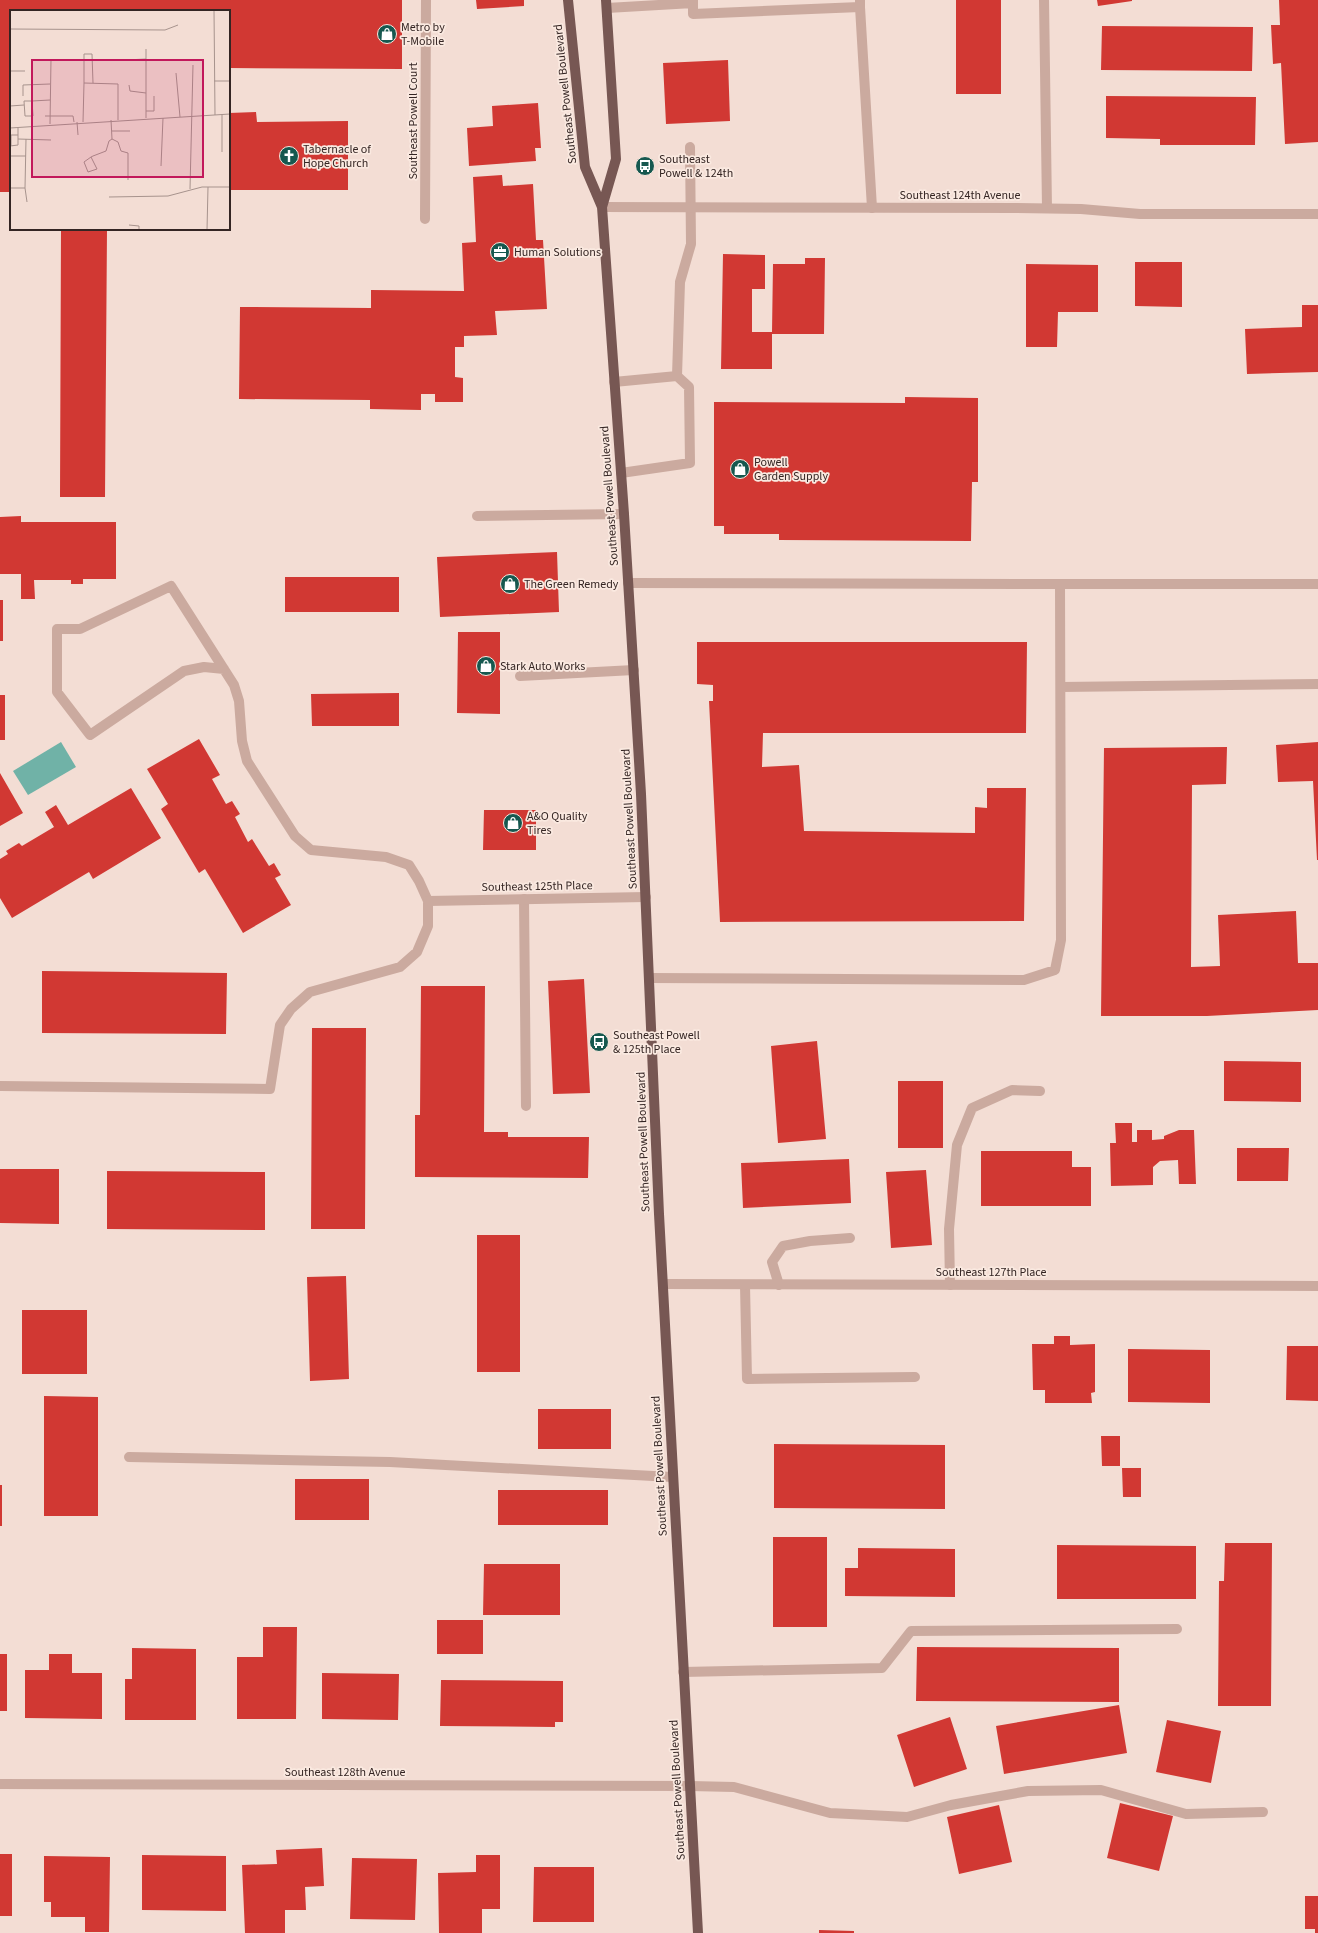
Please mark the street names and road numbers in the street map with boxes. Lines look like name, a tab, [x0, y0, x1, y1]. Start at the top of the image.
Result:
street label: Southeast Powell Boulevard	[550, 23, 581, 165]
street label: Southeast Powell Court	[405, 62, 422, 180]
street label: Southeast 124th Avenue	[900, 187, 1021, 204]
street label: Southeast Powell Boulevard	[596, 425, 623, 567]
street label: Southeast Powell Boulevard	[617, 748, 642, 890]
street label: Southeast 125th Place	[481, 877, 593, 896]
street label: Southeast Powell Boulevard	[633, 1072, 654, 1212]
street label: Southeast 127th Place	[935, 1264, 1047, 1281]
street label: Southeast Powell Boulevard	[647, 1395, 672, 1537]
street label: Southeast Powell Boulevard	[665, 1719, 690, 1861]
street label: Southeast 128th Avenue	[285, 1764, 406, 1781]

